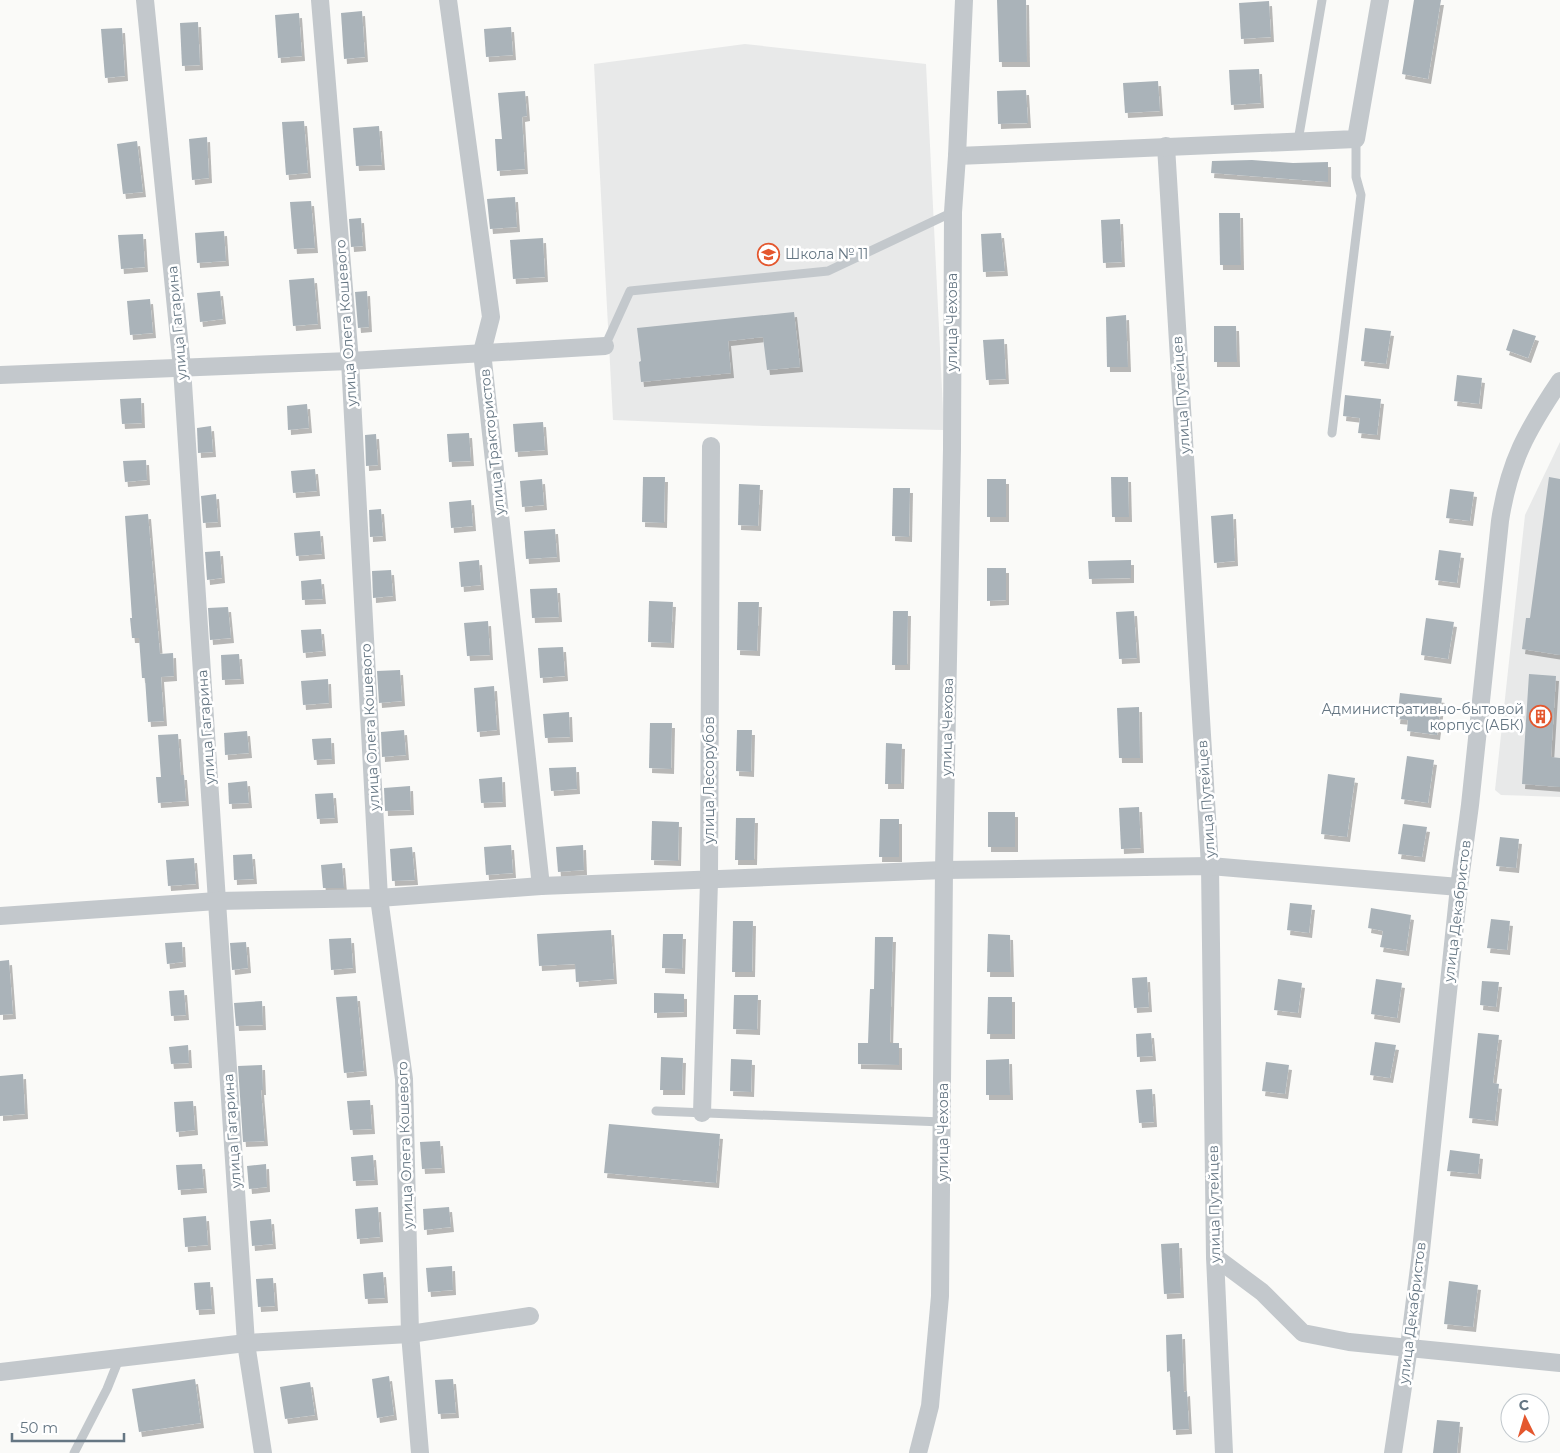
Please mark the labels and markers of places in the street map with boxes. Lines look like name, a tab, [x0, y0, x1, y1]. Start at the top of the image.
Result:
school or university icon: Школа № 11	[757, 242, 781, 266]
place label: Школа № 11	[785, 245, 868, 263]
place label: Административно-бытовой корпус (АБК)	[1321, 700, 1524, 734]
building icon: Административно-бытовой корпус (АБК)	[1528, 705, 1552, 729]

